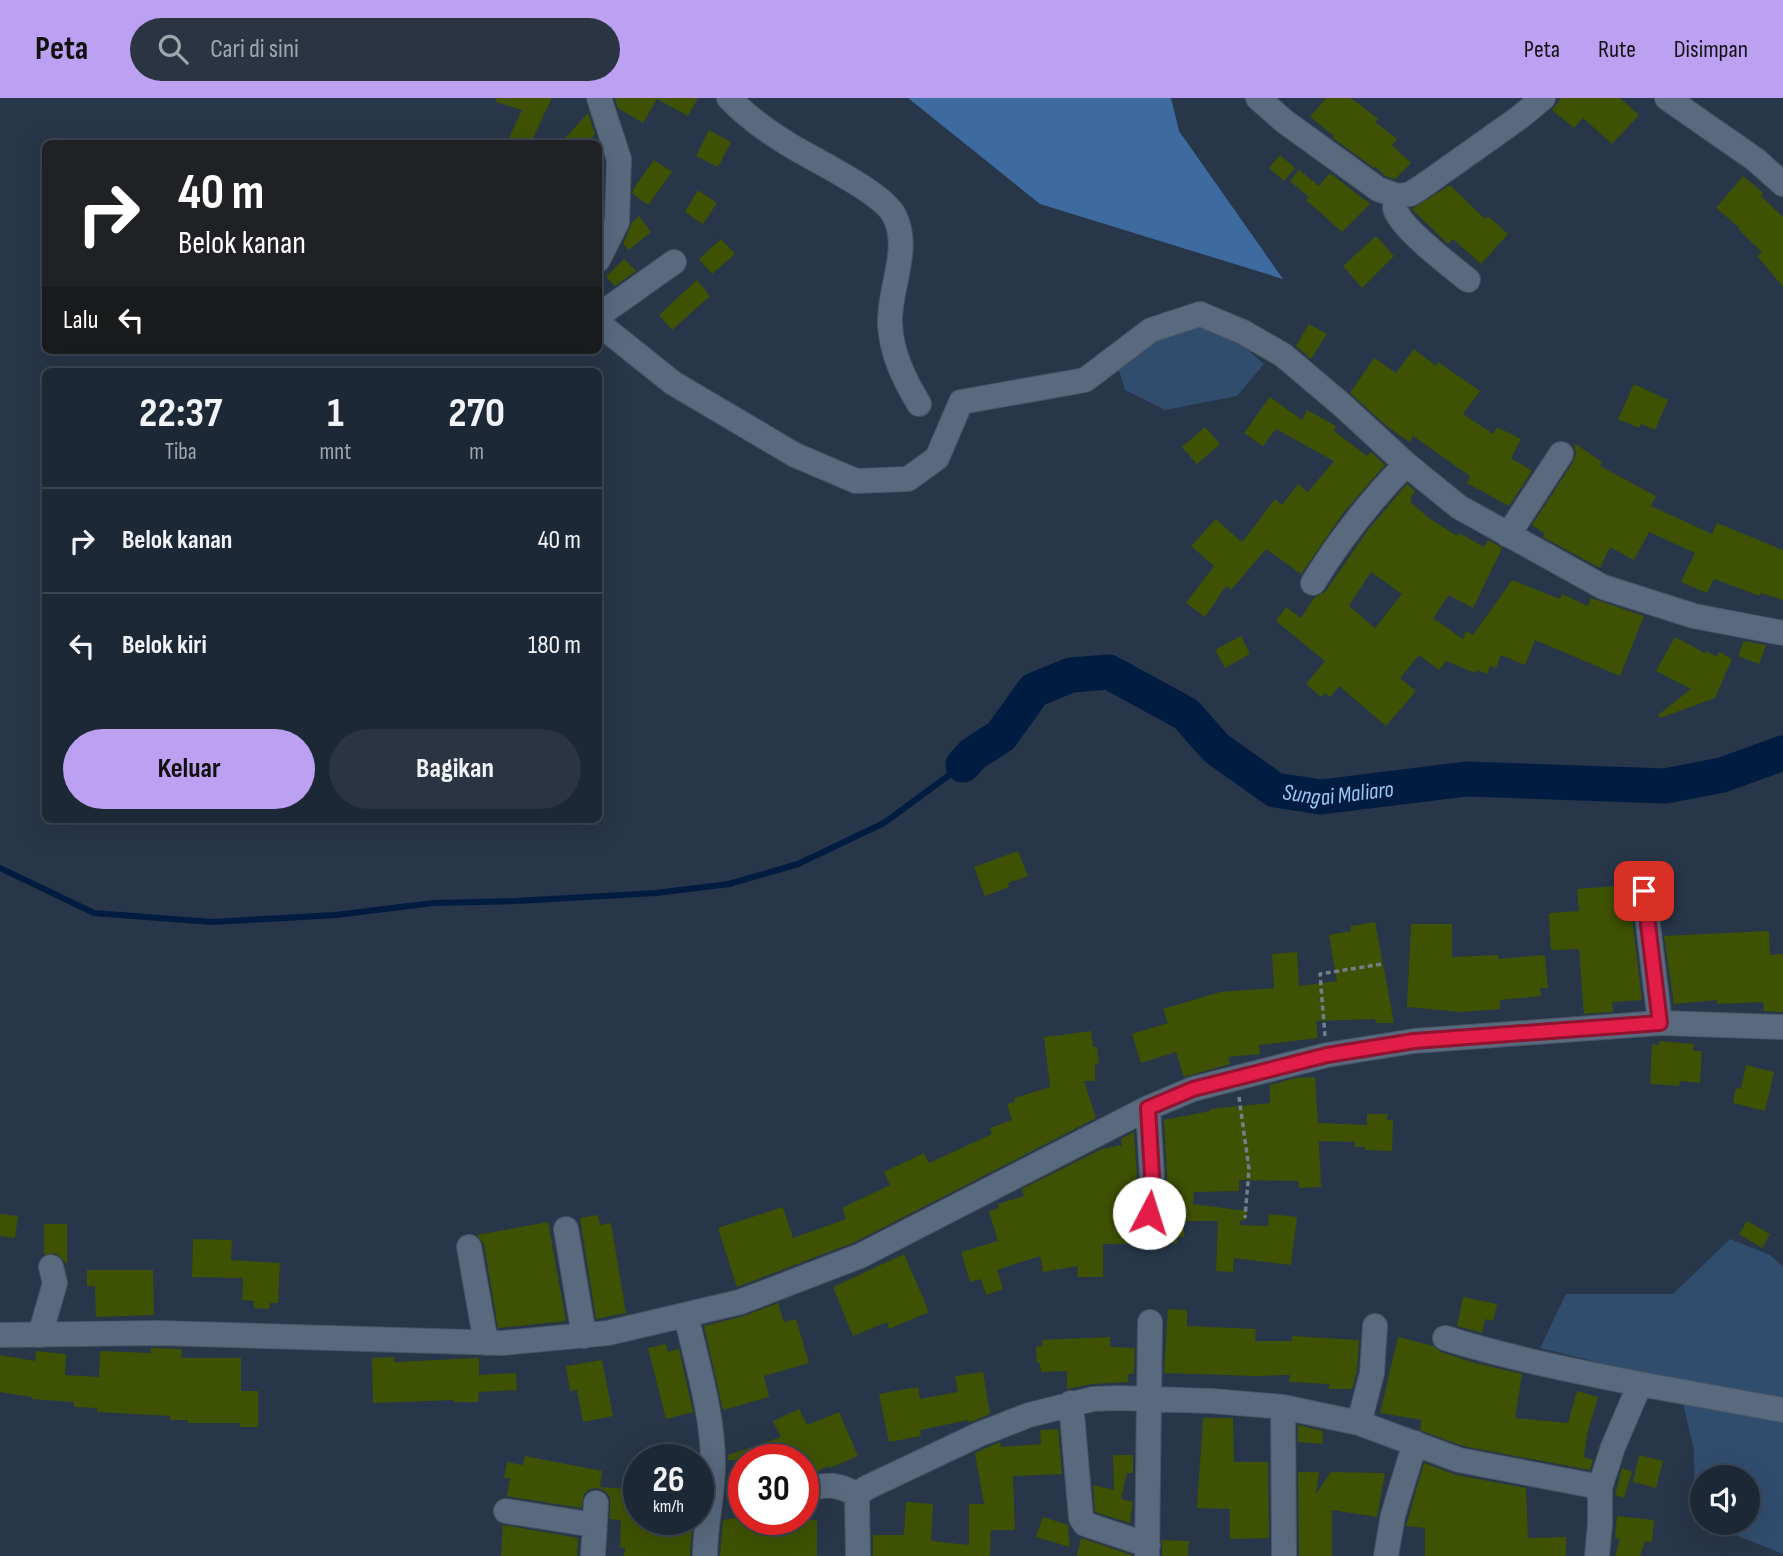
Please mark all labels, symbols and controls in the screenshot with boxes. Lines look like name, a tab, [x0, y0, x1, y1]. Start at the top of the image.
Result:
search box	[130, 18, 620, 81]
text: Peta	[35, 29, 88, 69]
icon: search	[154, 30, 192, 68]
text: Cari di sini	[210, 34, 299, 65]
text: Peta	[1524, 35, 1560, 64]
text: Rute	[1598, 35, 1636, 64]
text: Disimpan	[1674, 35, 1748, 64]
text: 40 m	[178, 164, 264, 223]
icon: right	[63, 168, 154, 259]
text: Belok kanan	[178, 224, 306, 263]
icon: left	[112, 301, 150, 339]
text: Lalu	[63, 305, 98, 336]
text: 22:37	[139, 388, 222, 439]
text: 1	[327, 388, 344, 439]
text: 270	[448, 388, 505, 439]
text: Tiba	[165, 438, 197, 466]
text: mnt	[319, 438, 351, 466]
text: m	[469, 438, 484, 466]
icon: right	[63, 522, 101, 560]
text: Belok kanan	[122, 525, 232, 556]
text: 40 m	[538, 525, 581, 556]
icon: left	[63, 627, 101, 665]
text: Belok kiri	[122, 630, 207, 661]
text: 180 m	[528, 630, 581, 661]
button: Keluar	[63, 729, 315, 809]
button: Bagikan	[329, 729, 581, 809]
water label: Sungai Maliaro	[1281, 775, 1396, 812]
pin	[1614, 861, 1674, 921]
icon: arrive	[1625, 872, 1663, 910]
position arrow	[1112, 1176, 1186, 1250]
speed limit sign: 30	[728, 1444, 819, 1535]
text: 26	[653, 1459, 684, 1502]
map controls	[1690, 1465, 1760, 1535]
button: sound	[1690, 1465, 1760, 1535]
text: km/h	[653, 1496, 684, 1517]

